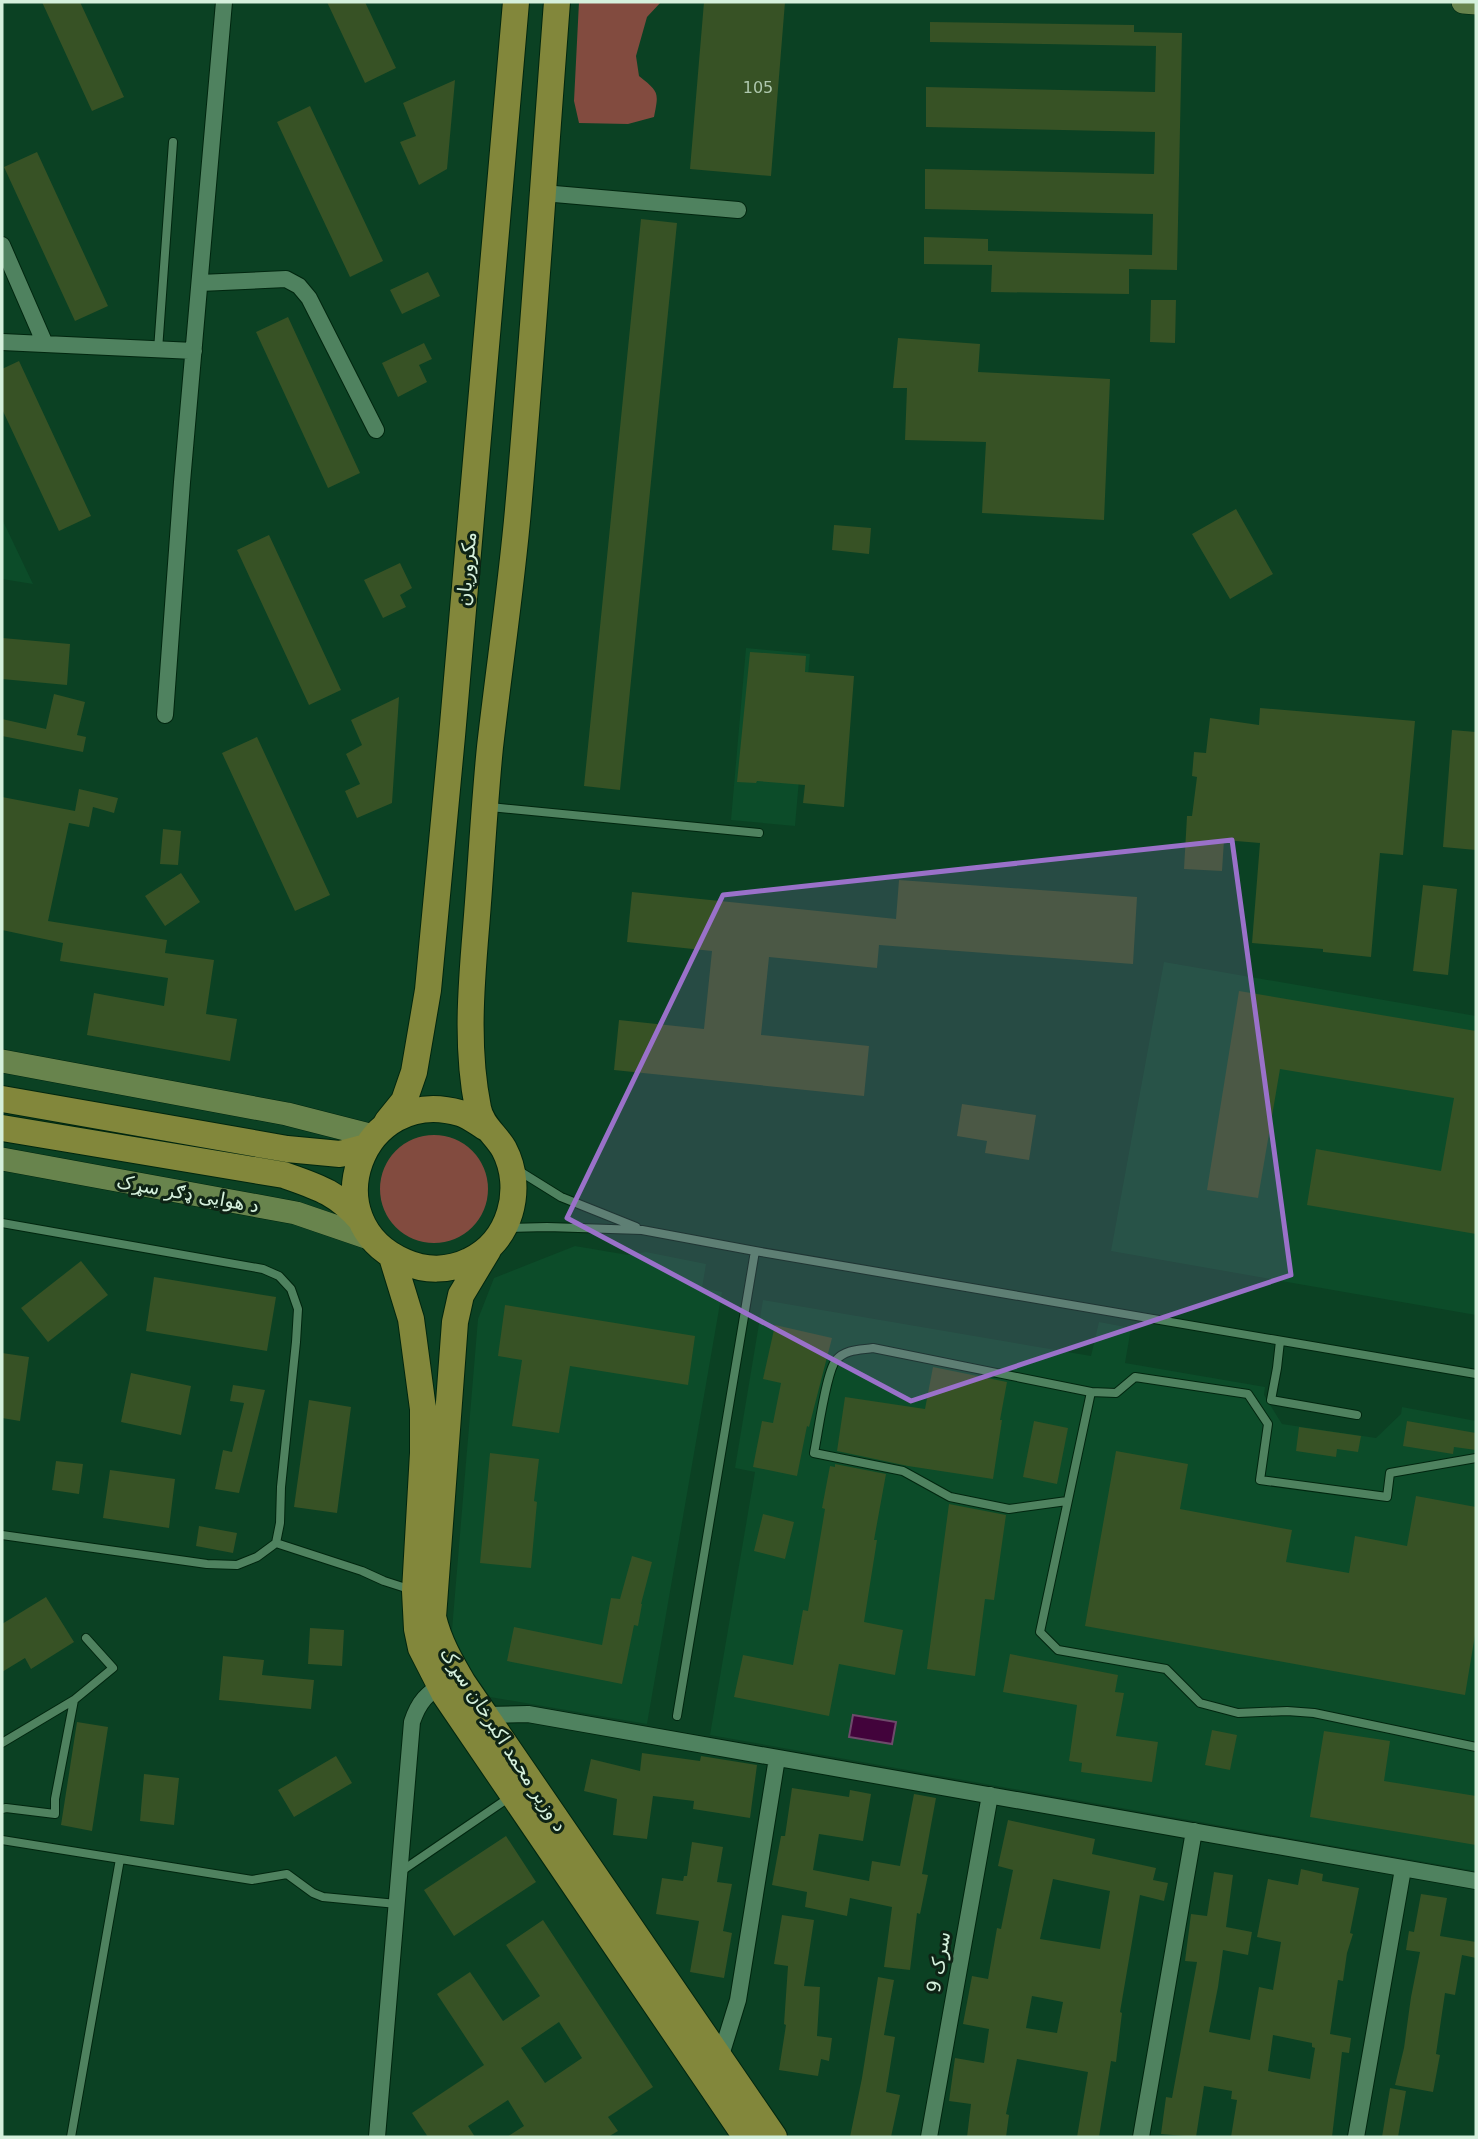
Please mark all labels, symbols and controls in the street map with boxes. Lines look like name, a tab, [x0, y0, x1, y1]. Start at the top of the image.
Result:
house number: 105	[743, 78, 773, 97]
street label: مکروریان	[452, 531, 481, 607]
street label: د هوایی ډګر سړک	[115, 1170, 261, 1217]
street label: د وزیر محمد اکبرخان سړک	[435, 1643, 572, 1836]
street label: سرک 9	[922, 1930, 955, 1994]

